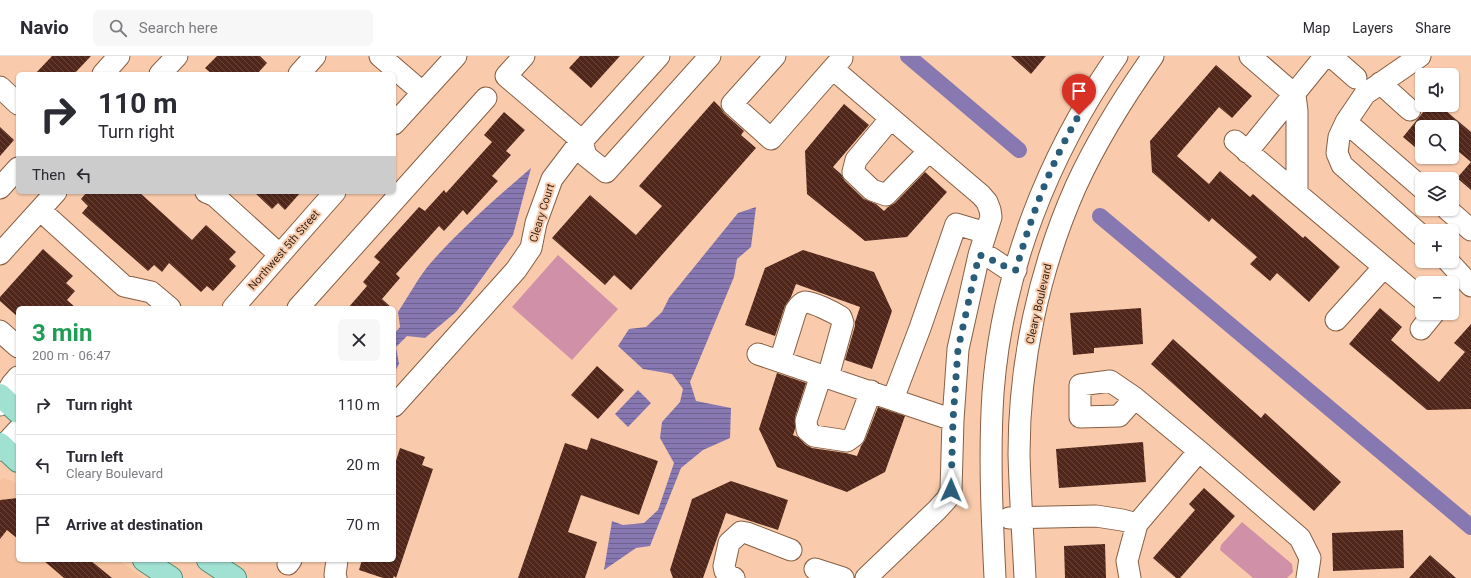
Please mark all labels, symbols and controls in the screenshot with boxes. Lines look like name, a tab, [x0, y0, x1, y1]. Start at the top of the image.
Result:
search box	[93, 10, 373, 46]
text: Navio	[20, 16, 69, 39]
icon: search	[107, 17, 129, 39]
text: Search here	[139, 19, 218, 37]
text: Map	[1303, 20, 1330, 36]
text: Layers	[1352, 20, 1393, 36]
text: Share	[1415, 20, 1451, 36]
map controls	[1415, 68, 1459, 320]
button: sound	[1415, 68, 1459, 112]
pin	[1062, 74, 1096, 115]
icon: arrive	[1068, 80, 1090, 102]
text: 110 m	[98, 87, 177, 120]
icon: right	[32, 88, 84, 140]
button: search	[1415, 120, 1459, 164]
text: Turn right	[98, 121, 175, 142]
icon: left	[73, 164, 95, 186]
text: Then	[32, 166, 65, 184]
button: layers	[1415, 172, 1459, 216]
street label: Cleary Court	[527, 182, 557, 244]
street label: Northwest 5th Street	[246, 207, 322, 293]
button: +	[1415, 224, 1459, 268]
street label: Cleary Boulevard	[1023, 263, 1055, 345]
button: −	[1415, 276, 1459, 320]
text: 3 min	[32, 319, 92, 347]
button: close	[338, 319, 380, 361]
text: 200 m · 06:47	[32, 348, 111, 363]
icon: right	[32, 394, 54, 416]
text: Turn right	[66, 396, 132, 414]
text: 110 m	[338, 396, 380, 414]
text: Turn left	[66, 448, 123, 466]
icon: left	[32, 454, 54, 476]
text: 20 m	[346, 456, 380, 474]
text: Cleary Boulevard	[66, 466, 163, 481]
position arrow	[930, 469, 972, 511]
icon: arrive	[32, 514, 54, 536]
text: Arrive at destination	[66, 516, 203, 534]
text: 70 m	[346, 516, 380, 534]

